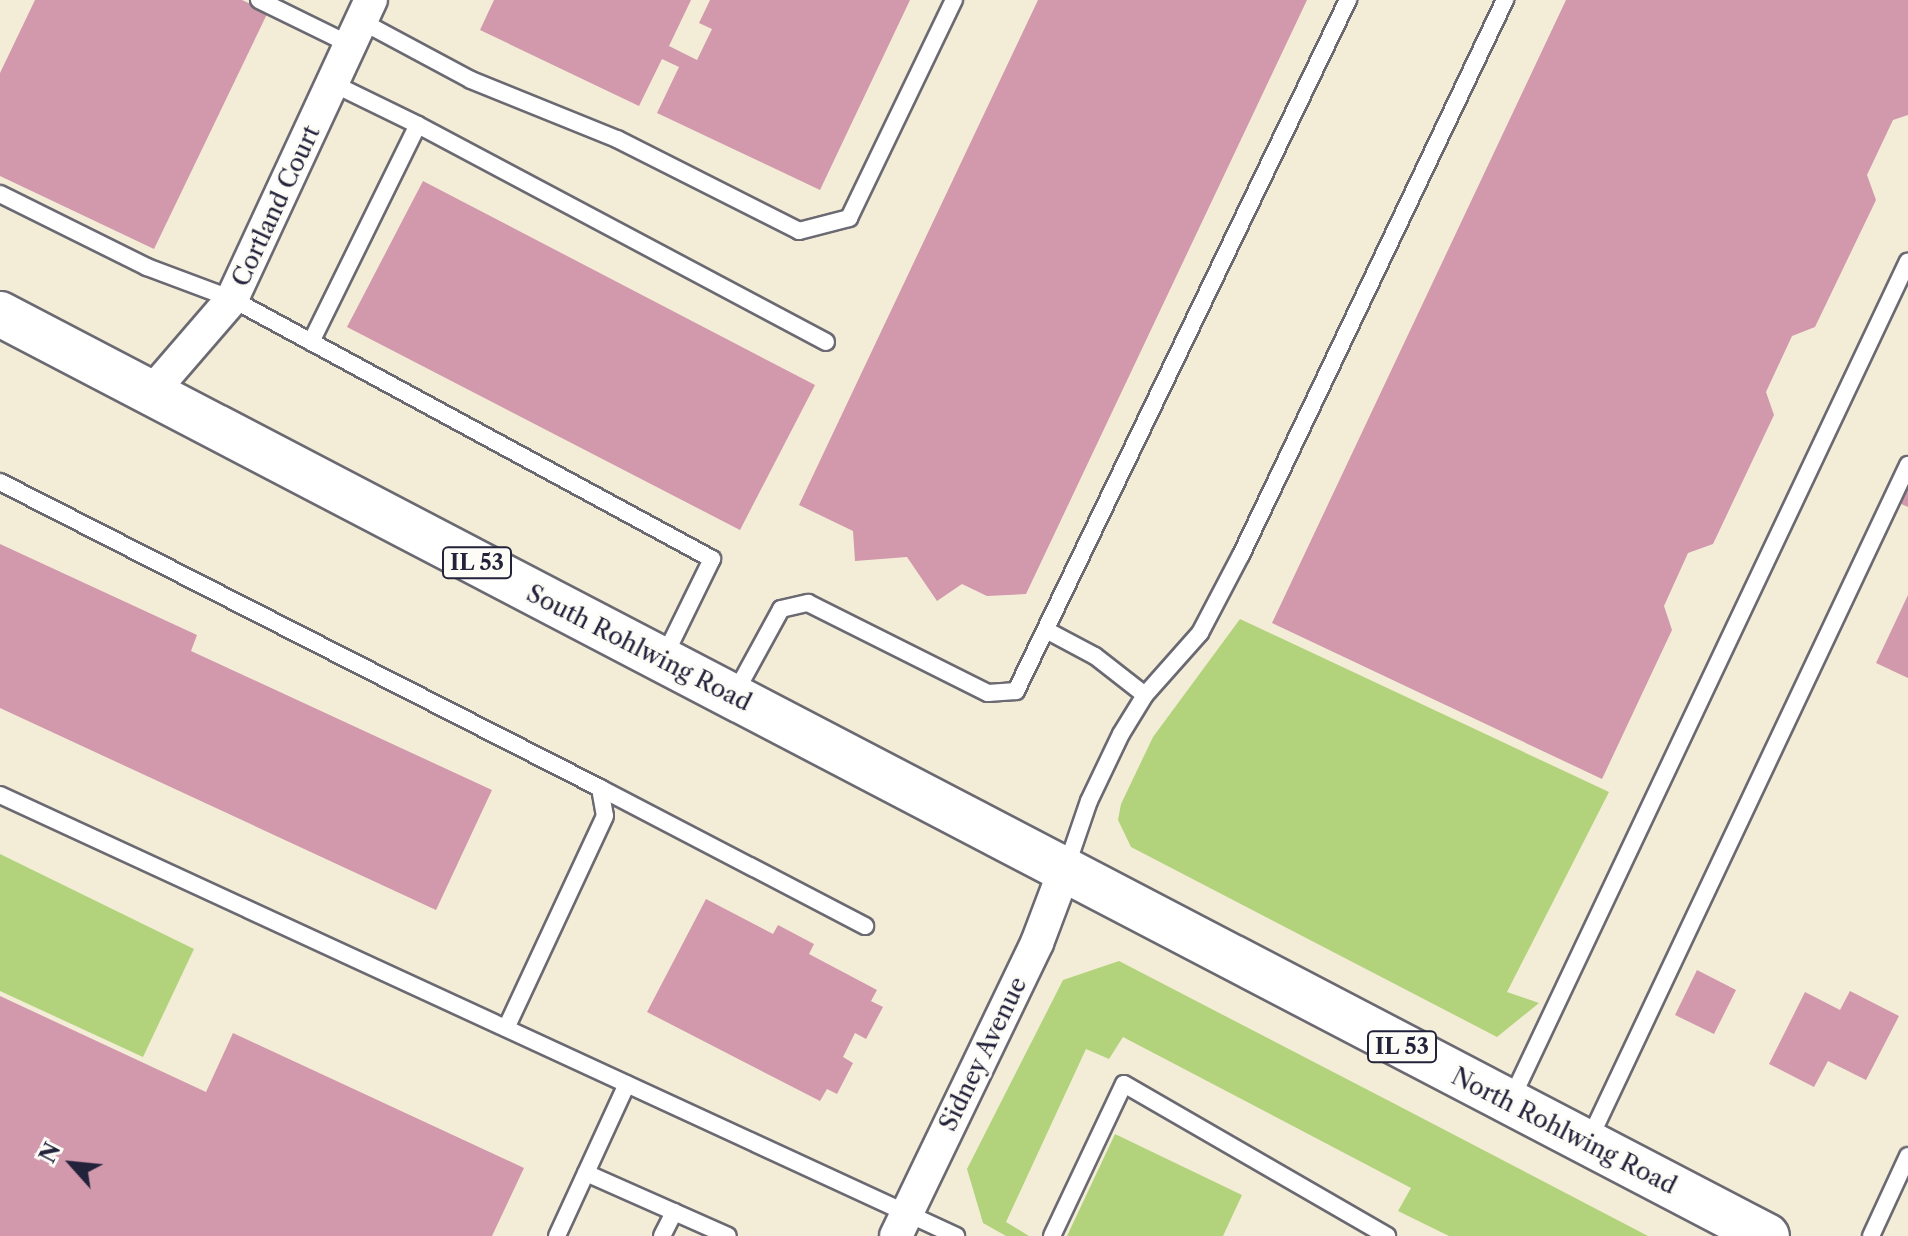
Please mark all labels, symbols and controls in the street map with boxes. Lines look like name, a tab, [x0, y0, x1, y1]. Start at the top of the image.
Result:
street label: Cortland Court	[226, 121, 326, 291]
road number: IL 53	[441, 545, 513, 581]
street label: South Rohlwing Road	[522, 579, 756, 717]
street label: Sidney Avenue	[933, 972, 1033, 1136]
road number: IL 53	[1366, 1029, 1438, 1065]
street label: North Rohlwing Road	[1447, 1062, 1681, 1200]
north arrow	[32, 1124, 112, 1204]
text: N	[34, 1138, 67, 1168]

